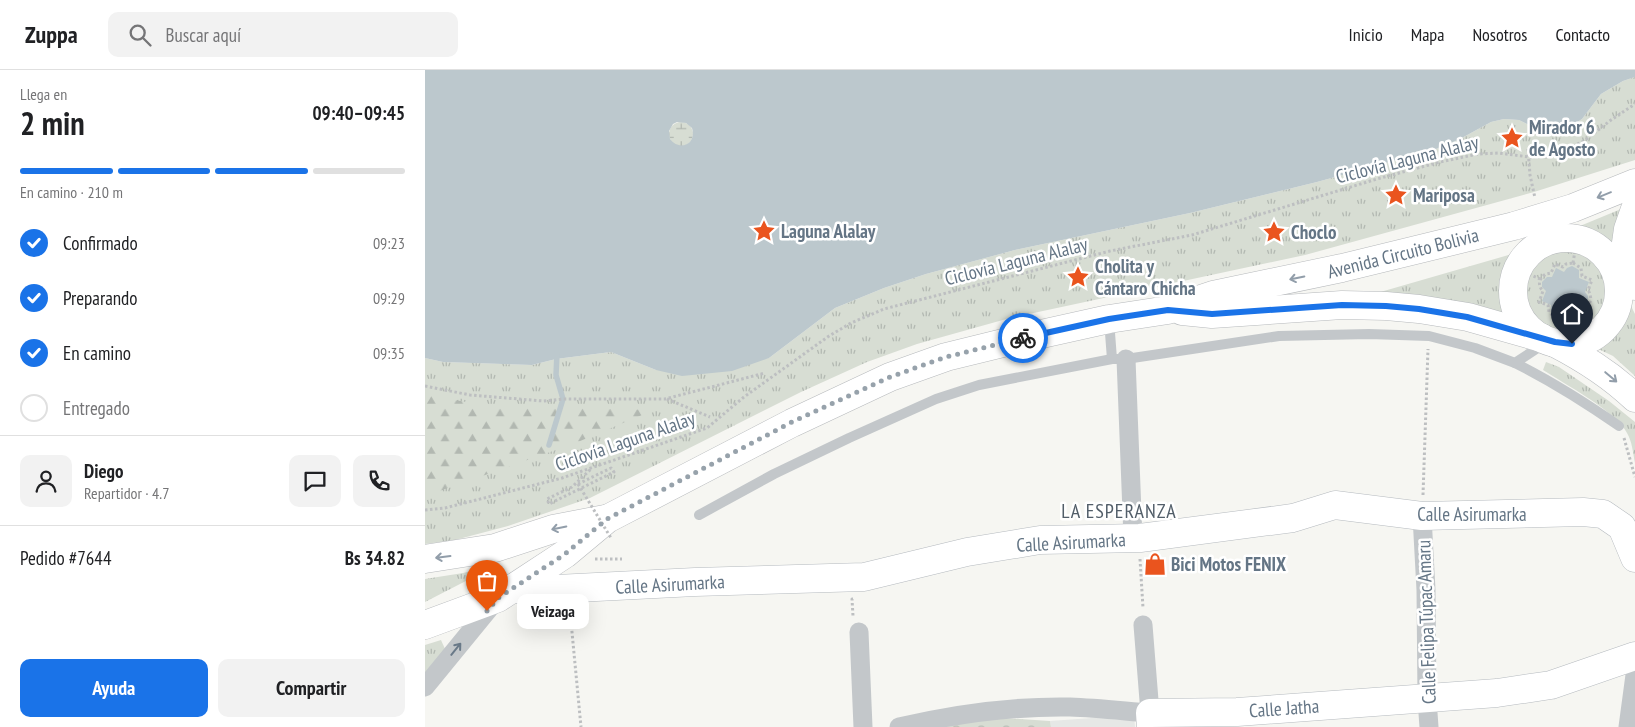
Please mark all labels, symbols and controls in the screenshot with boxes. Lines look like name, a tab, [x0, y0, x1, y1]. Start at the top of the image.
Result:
search box	[108, 12, 458, 57]
text: Zuppa	[25, 19, 78, 50]
icon: search	[126, 21, 154, 49]
text: Buscar aquí	[166, 23, 241, 47]
text: Inicio	[1349, 23, 1383, 46]
text: Mapa	[1411, 23, 1444, 46]
text: Nosotros	[1472, 23, 1527, 46]
text: Contacto	[1555, 23, 1610, 46]
text: Llega en	[20, 84, 67, 104]
text: 09:40–09:45	[312, 101, 405, 125]
text: 2 min	[20, 102, 85, 144]
place label: Mirador 6 de Agosto	[1529, 115, 1596, 161]
place icon: Mirador 6 de Agosto	[1499, 125, 1525, 151]
street label: Ciclovía Laguna Alalay	[1333, 129, 1482, 188]
text: En camino · 210 m	[20, 182, 123, 202]
place icon: Mariposa	[1383, 182, 1409, 208]
place label: Mariposa	[1413, 183, 1475, 207]
one-way arrow	[1597, 191, 1612, 200]
place icon: Laguna Alalay	[751, 218, 777, 244]
place label: Laguna Alalay	[781, 219, 876, 243]
place icon: Choclo	[1261, 219, 1287, 245]
place label: Choclo	[1291, 220, 1336, 244]
street label: Avenida Circuito Bolivia	[1325, 223, 1481, 283]
icon: check	[20, 229, 48, 257]
text: Confirmado	[63, 231, 138, 255]
street label: Ciclovía Laguna Alalay	[942, 231, 1091, 290]
text: 09:23	[373, 233, 405, 253]
place label: Cholita y Cántaro Chicha	[1095, 254, 1196, 300]
place icon: Cholita y Cántaro Chicha	[1065, 264, 1091, 290]
one-way arrow	[1289, 274, 1305, 283]
icon: check	[20, 284, 48, 312]
text: Preparando	[63, 286, 138, 310]
text: 09:29	[373, 288, 405, 308]
pin	[1551, 293, 1593, 344]
icon: home	[1558, 300, 1586, 328]
courier	[998, 313, 1048, 363]
icon: bike	[1009, 324, 1037, 352]
icon: check	[20, 339, 48, 367]
text: En camino	[63, 341, 131, 365]
text: 09:35	[373, 343, 405, 363]
one-way arrow	[1604, 371, 1617, 382]
text: Entregado	[63, 396, 130, 420]
street label: Ciclovía Laguna Alalay	[552, 406, 699, 476]
button: person	[20, 455, 72, 507]
button: chat	[289, 455, 341, 507]
button: phone	[353, 455, 405, 507]
text: Diego	[84, 459, 123, 483]
text: Repartidor · 4.7	[84, 483, 169, 503]
district label: LA ESPERANZA	[1061, 498, 1177, 524]
street label: Calle Asirumarka	[1417, 502, 1527, 526]
one-way arrow	[552, 524, 568, 533]
street label: Calle Asirumarka	[1016, 527, 1126, 557]
street label: Calle Felipa Túpac Amaru	[1411, 540, 1441, 704]
text: Pedido #7644	[20, 546, 111, 570]
text: Bs 34.82	[345, 546, 405, 570]
shop icon: Bici Motos FENIX	[1142, 551, 1168, 577]
one-way arrow	[435, 552, 451, 562]
place label: Bici Motos FENIX	[1171, 552, 1286, 576]
pin	[466, 560, 508, 611]
icon: bag	[473, 567, 501, 595]
street label: Calle Asirumarka	[615, 569, 725, 599]
callout: Veizaga	[517, 594, 589, 628]
text: Veizaga	[531, 601, 575, 621]
one-way arrow	[451, 643, 462, 656]
button: Ayuda	[20, 659, 208, 717]
button: Compartir	[218, 659, 405, 717]
street label: Calle Jatha	[1248, 694, 1320, 722]

